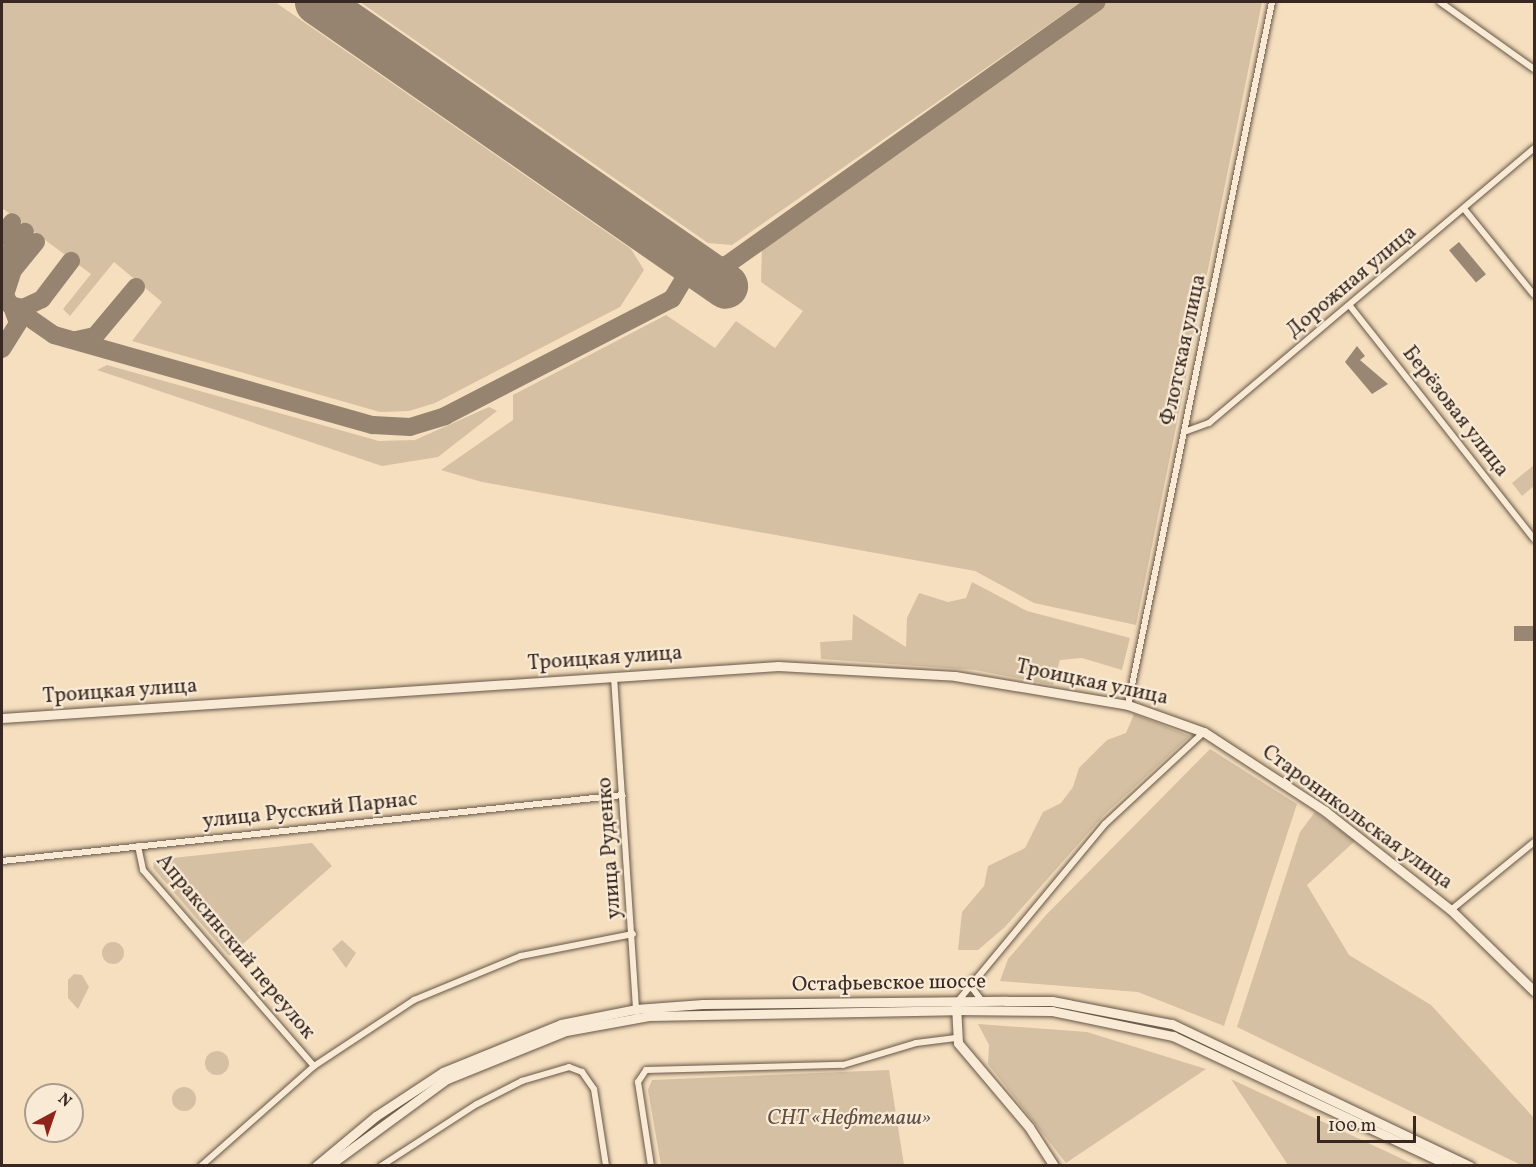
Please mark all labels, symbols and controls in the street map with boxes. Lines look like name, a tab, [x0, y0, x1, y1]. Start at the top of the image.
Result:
street label: Дорожная улица	[1282, 220, 1422, 344]
street label: Флотская улица	[1156, 272, 1212, 428]
street label: Берёзовая улица	[1396, 341, 1514, 483]
street label: Троицкая улица	[526, 641, 684, 677]
street label: Троицкая улица	[1013, 654, 1171, 712]
street label: Троицкая улица	[41, 674, 199, 710]
street label: Староникольская улица	[1256, 740, 1458, 896]
street label: улица Руденко	[592, 776, 628, 920]
street label: улица Русский Парнас	[201, 787, 419, 835]
street label: Апраксинский переулок	[150, 849, 320, 1045]
street label: Остафьевское шоссе	[792, 970, 986, 998]
north arrow	[24, 1083, 84, 1143]
text: N	[53, 1089, 76, 1113]
scale bar	[1320, 1104, 1419, 1142]
park label: СНТ «Нефтемаш»	[767, 1106, 931, 1132]
text: 100 m	[1328, 1114, 1377, 1139]

